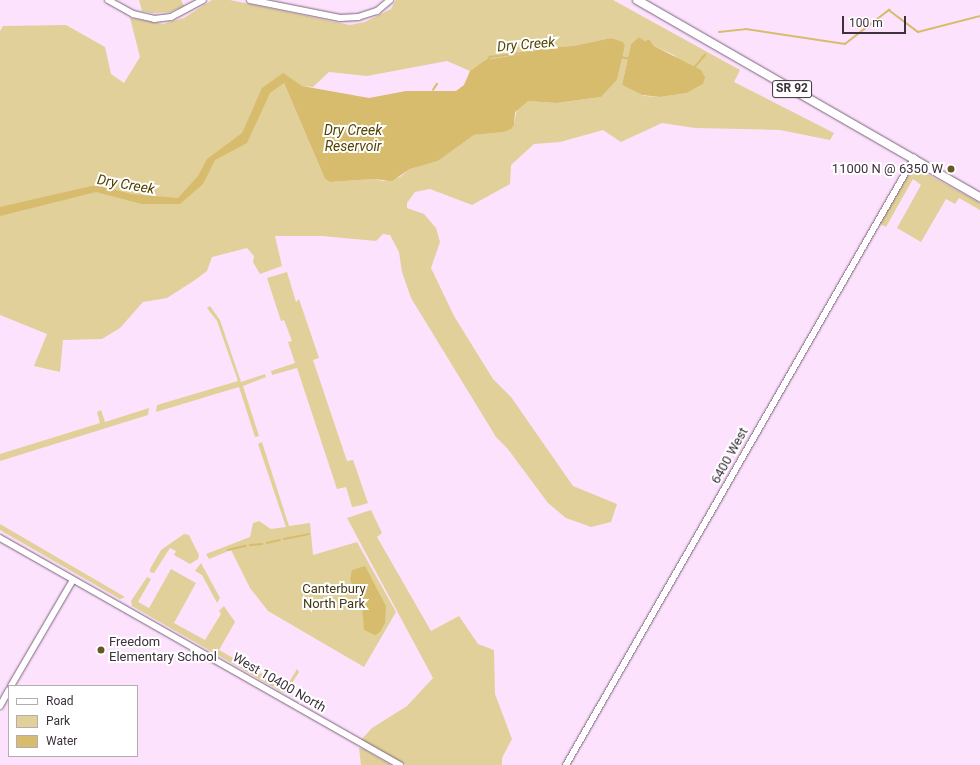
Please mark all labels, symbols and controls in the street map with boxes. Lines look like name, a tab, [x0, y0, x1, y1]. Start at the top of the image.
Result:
scale bar	[844, 8, 908, 34]
text: 100 m	[849, 16, 883, 30]
water label: Dry Creek	[496, 33, 556, 55]
road number: SR 92	[772, 79, 812, 99]
water label: Dry Creek Reservoir	[324, 122, 382, 154]
place label: 11000 N @ 6350 W	[832, 161, 943, 177]
marker: 11000 N @ 6350 W	[946, 164, 956, 174]
water label: Dry Creek	[96, 171, 156, 197]
street label: 6400 West	[708, 425, 752, 487]
park label: Canterbury North Park	[302, 582, 366, 613]
place label: Freedom Elementary School	[109, 635, 217, 666]
marker: Freedom Elementary School	[96, 645, 106, 655]
street label: West 10400 North	[230, 650, 328, 716]
legend	[8, 685, 138, 757]
text: Road	[46, 694, 74, 708]
text: Park	[46, 714, 70, 728]
text: Water	[46, 734, 77, 748]

